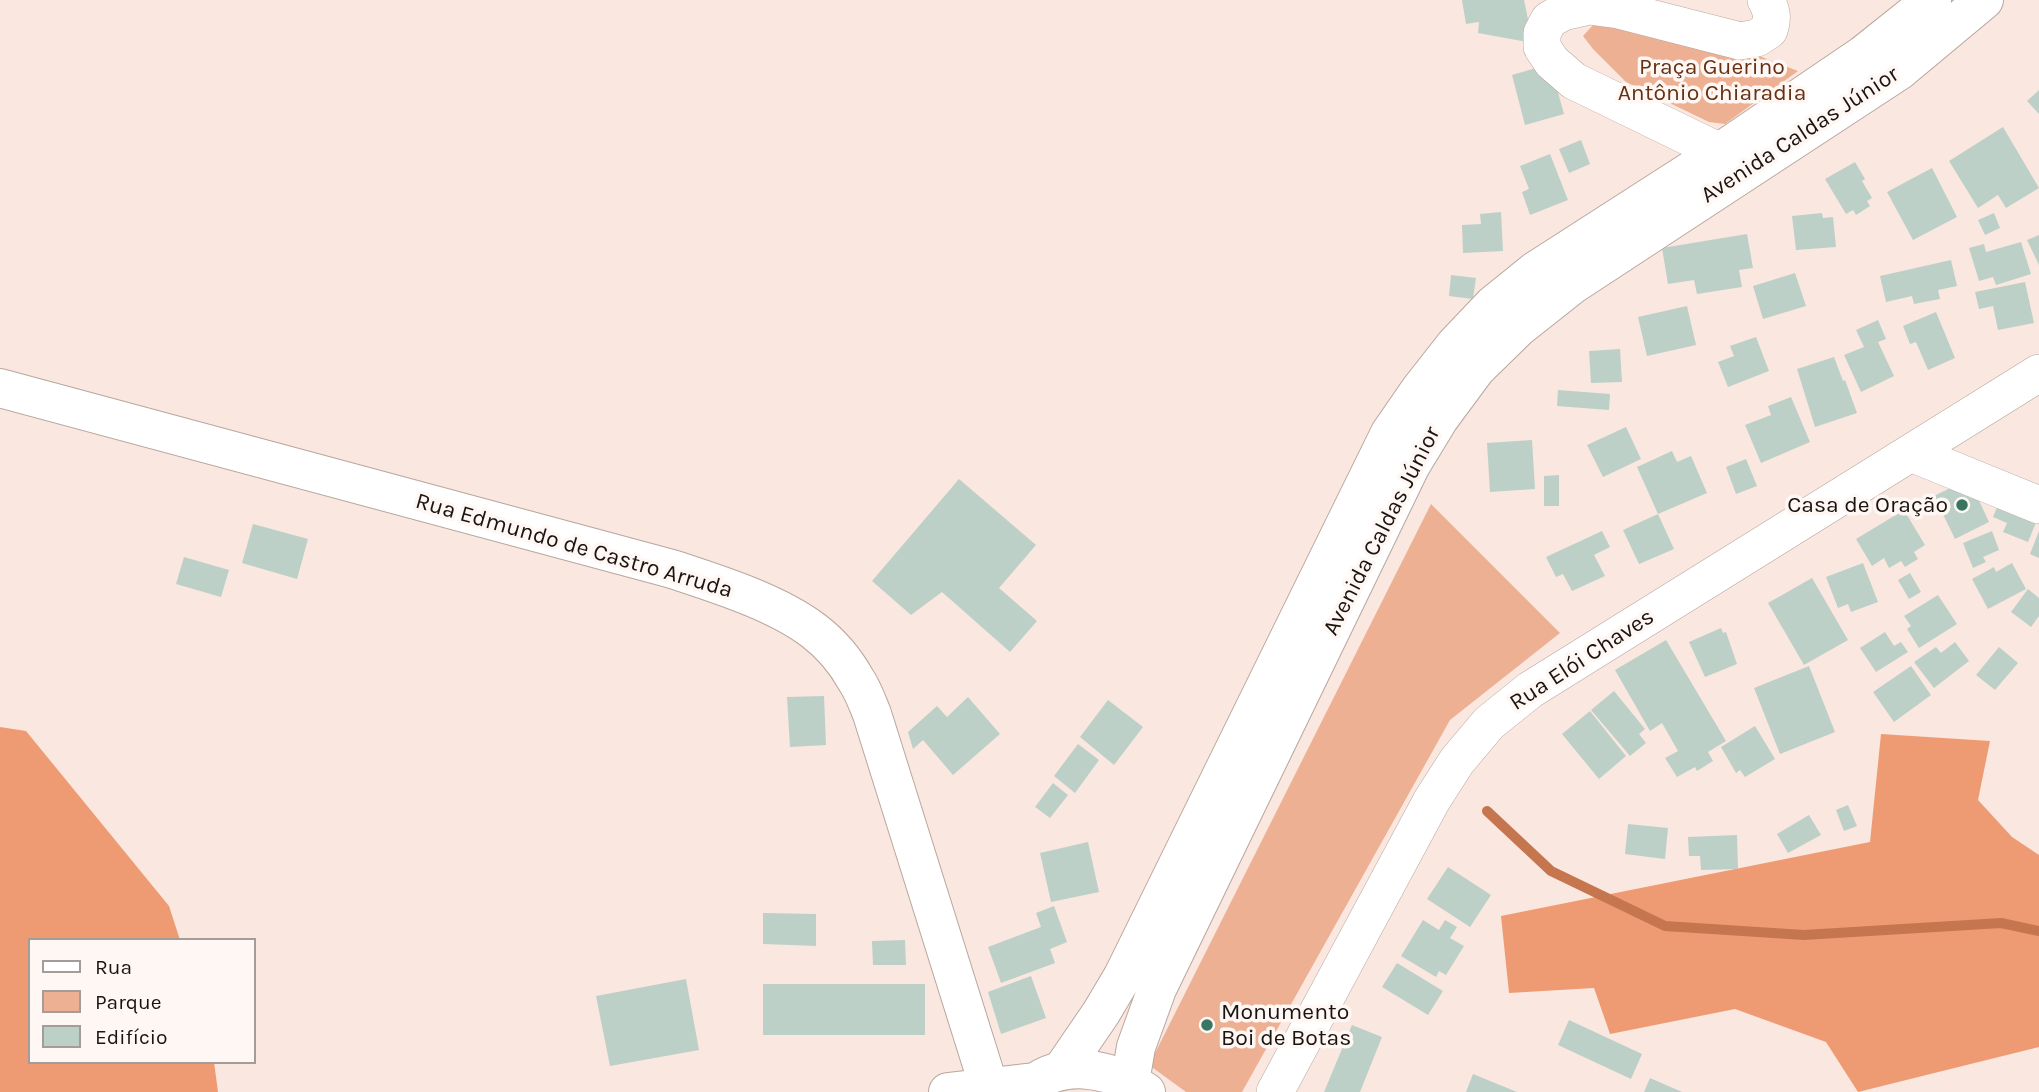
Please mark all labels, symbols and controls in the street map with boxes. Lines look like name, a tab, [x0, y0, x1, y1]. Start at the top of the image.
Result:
park label: Praça Guerino Antônio Chiaradia	[1618, 53, 1806, 107]
street label: Avenida Caldas Júnior	[1696, 61, 1904, 209]
street label: Avenida Caldas Júnior	[1317, 422, 1447, 640]
street label: Rua Edmundo de Castro Arruda	[412, 487, 736, 605]
place label: Casa de Oração	[1787, 491, 1948, 519]
marker: Casa de Oração	[1954, 497, 1970, 513]
street label: Rua Elói Chaves	[1505, 603, 1659, 717]
legend	[28, 938, 256, 1064]
text: Rua	[95, 955, 132, 979]
text: Parque	[95, 990, 162, 1014]
place label: Monumento Boi de Botas	[1221, 998, 1351, 1052]
marker: Monumento Boi de Botas	[1199, 1017, 1215, 1033]
text: Edifício	[95, 1025, 168, 1049]

